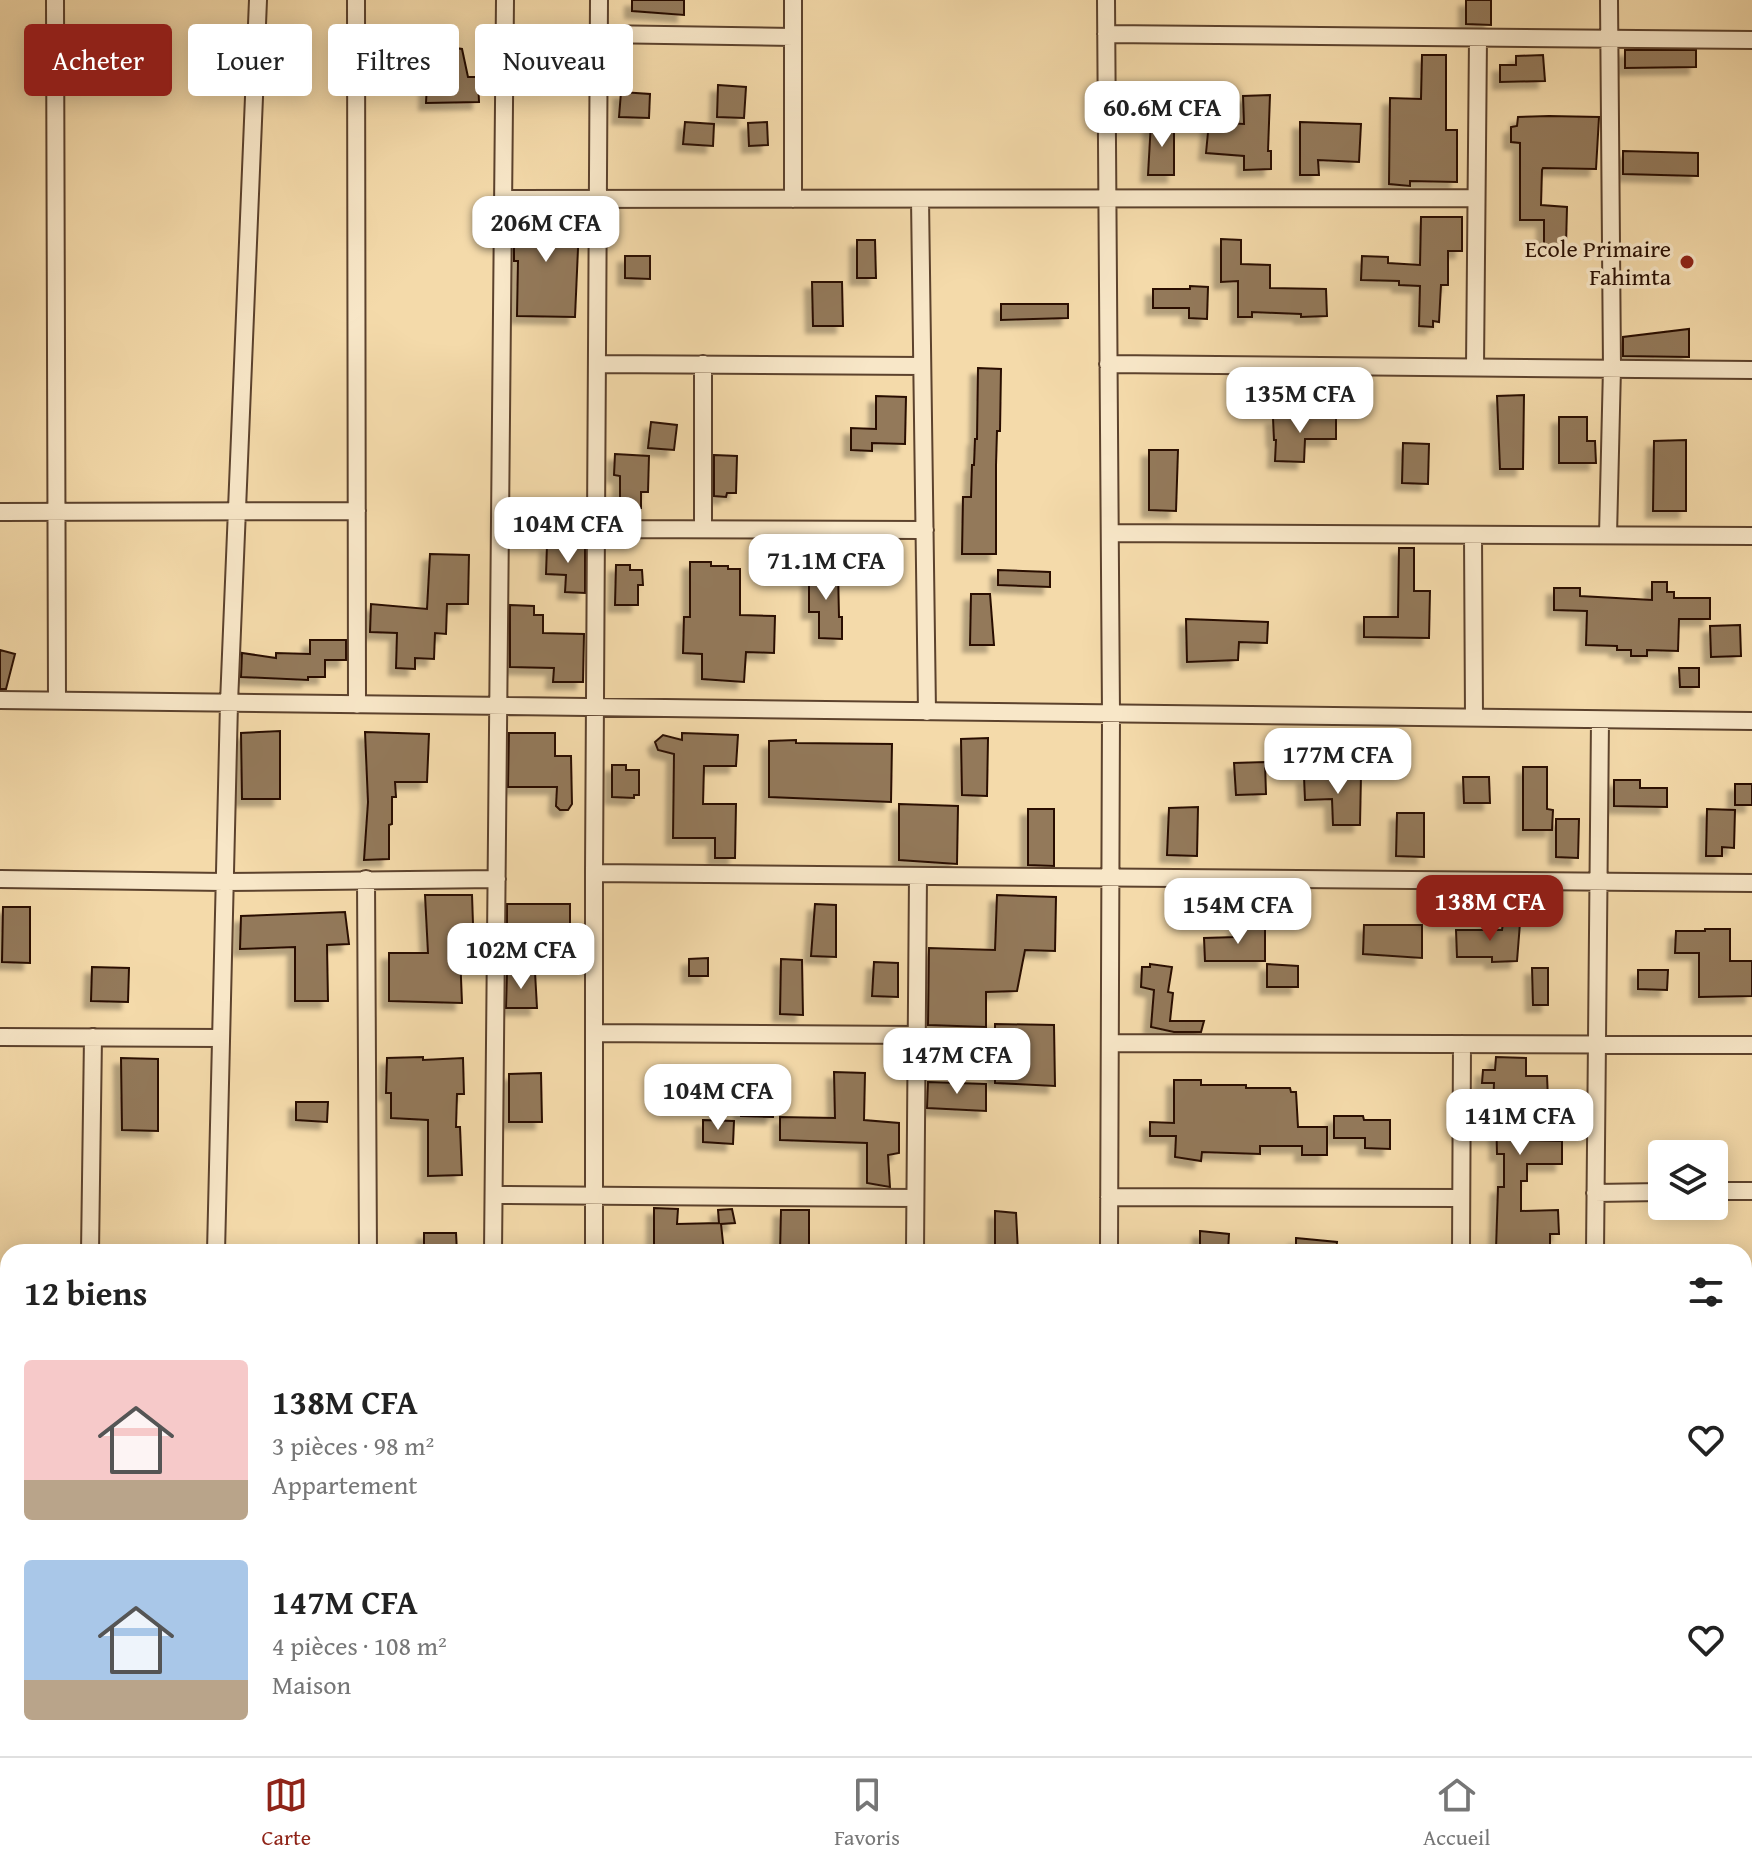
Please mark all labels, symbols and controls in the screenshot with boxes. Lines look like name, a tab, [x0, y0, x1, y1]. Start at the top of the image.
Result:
chip: Acheter	[24, 24, 172, 96]
chip: Louer	[188, 24, 312, 96]
chip: Filtres	[328, 24, 459, 96]
chip: Nouveau	[475, 24, 633, 96]
pin: 60.6M CFA	[1070, 81, 1254, 149]
text: 60.6M CFA	[1103, 87, 1221, 126]
pin: 206M CFA	[463, 196, 629, 264]
text: 206M CFA	[490, 202, 602, 241]
place label: Ecole Primaire Fahimta	[1525, 231, 1672, 294]
marker: Ecole Primaire Fahimta	[1678, 253, 1696, 271]
pin: 135M CFA	[1217, 367, 1383, 435]
text: 135M CFA	[1244, 373, 1356, 412]
pin: 104M CFA	[485, 497, 651, 565]
text: 104M CFA	[512, 503, 624, 542]
pin: 71.1M CFA	[734, 534, 918, 602]
text: 71.1M CFA	[767, 540, 885, 579]
pin: 177M CFA	[1255, 728, 1421, 796]
text: 177M CFA	[1282, 734, 1394, 773]
pin: 138M CFA	[1407, 875, 1573, 943]
pin: 154M CFA	[1155, 878, 1321, 946]
text: 138M CFA	[1434, 881, 1546, 920]
text: 154M CFA	[1182, 884, 1294, 923]
pin: 102M CFA	[438, 923, 604, 991]
text: 102M CFA	[465, 929, 577, 968]
pin: 147M CFA	[874, 1028, 1040, 1096]
text: 147M CFA	[901, 1034, 1013, 1073]
pin: 104M CFA	[635, 1064, 801, 1132]
text: 104M CFA	[662, 1070, 774, 1109]
pin: 141M CFA	[1437, 1089, 1603, 1157]
text: 141M CFA	[1464, 1095, 1576, 1134]
map controls	[1648, 1140, 1728, 1220]
button: layers	[1648, 1140, 1728, 1220]
text: 12 biens	[24, 1268, 147, 1317]
icon: filters	[1684, 1270, 1728, 1314]
text: 138M CFA	[272, 1377, 418, 1426]
icon: home	[88, 1392, 184, 1488]
icon: heart	[1684, 1418, 1728, 1462]
text: 3 pièces · 98 m²	[272, 1426, 434, 1465]
text: Appartement	[272, 1465, 417, 1504]
text: 147M CFA	[272, 1577, 418, 1626]
icon: home	[88, 1592, 184, 1688]
icon: heart	[1684, 1618, 1728, 1662]
text: 4 pièces · 108 m²	[272, 1626, 447, 1665]
text: Maison	[272, 1665, 351, 1704]
tab: Carte	[262, 1773, 311, 1853]
tab: Favoris	[834, 1773, 900, 1853]
tab: Accueil	[1423, 1773, 1490, 1853]

